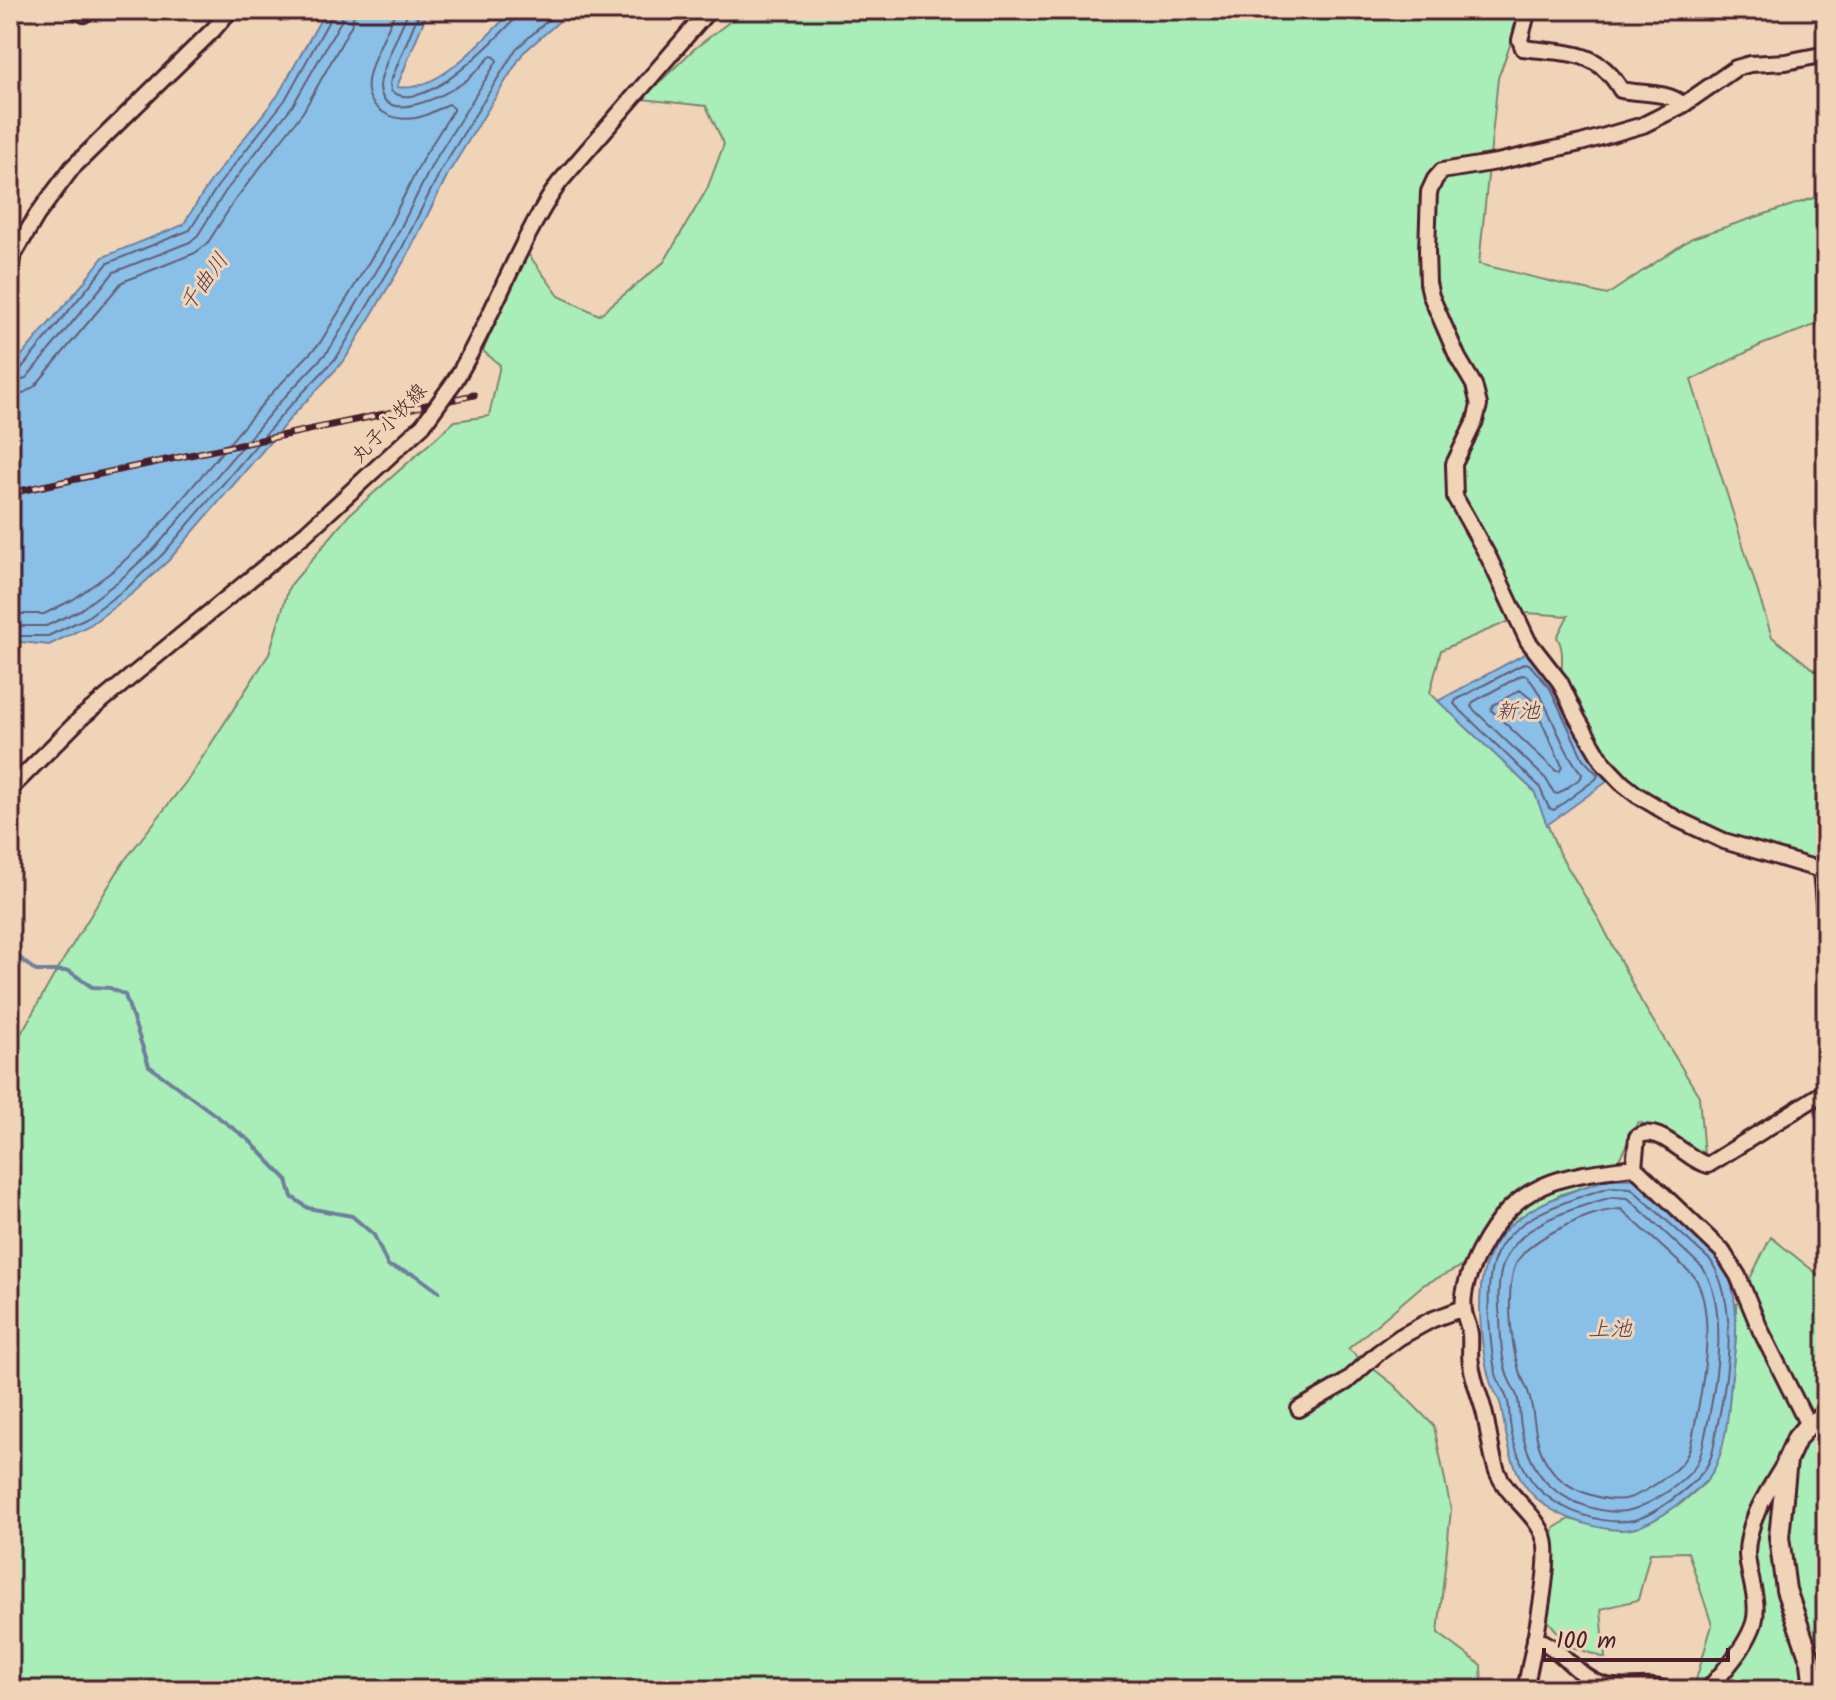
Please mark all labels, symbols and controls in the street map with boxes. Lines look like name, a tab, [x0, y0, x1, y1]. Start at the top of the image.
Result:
water label: 千曲川	[171, 246, 239, 320]
street label: 丸子小牧線	[344, 377, 436, 471]
water label: 新池	[1496, 695, 1541, 730]
water label: 上池	[1588, 1313, 1633, 1348]
scale bar	[1544, 1612, 1728, 1662]
text: 100 m	[1556, 1622, 1616, 1661]

